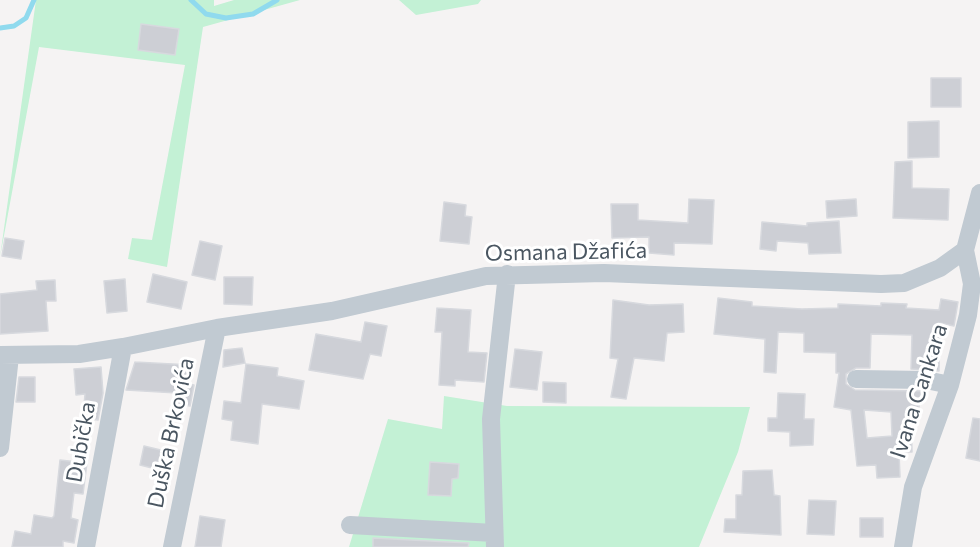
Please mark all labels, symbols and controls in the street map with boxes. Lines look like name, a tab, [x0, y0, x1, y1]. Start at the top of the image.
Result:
street label: Osmana Džafića	[485, 237, 647, 267]
street label: Ivana Cankara	[885, 320, 953, 462]
street label: Duška Brkovića	[142, 356, 200, 510]
street label: Dubička	[61, 400, 101, 484]

